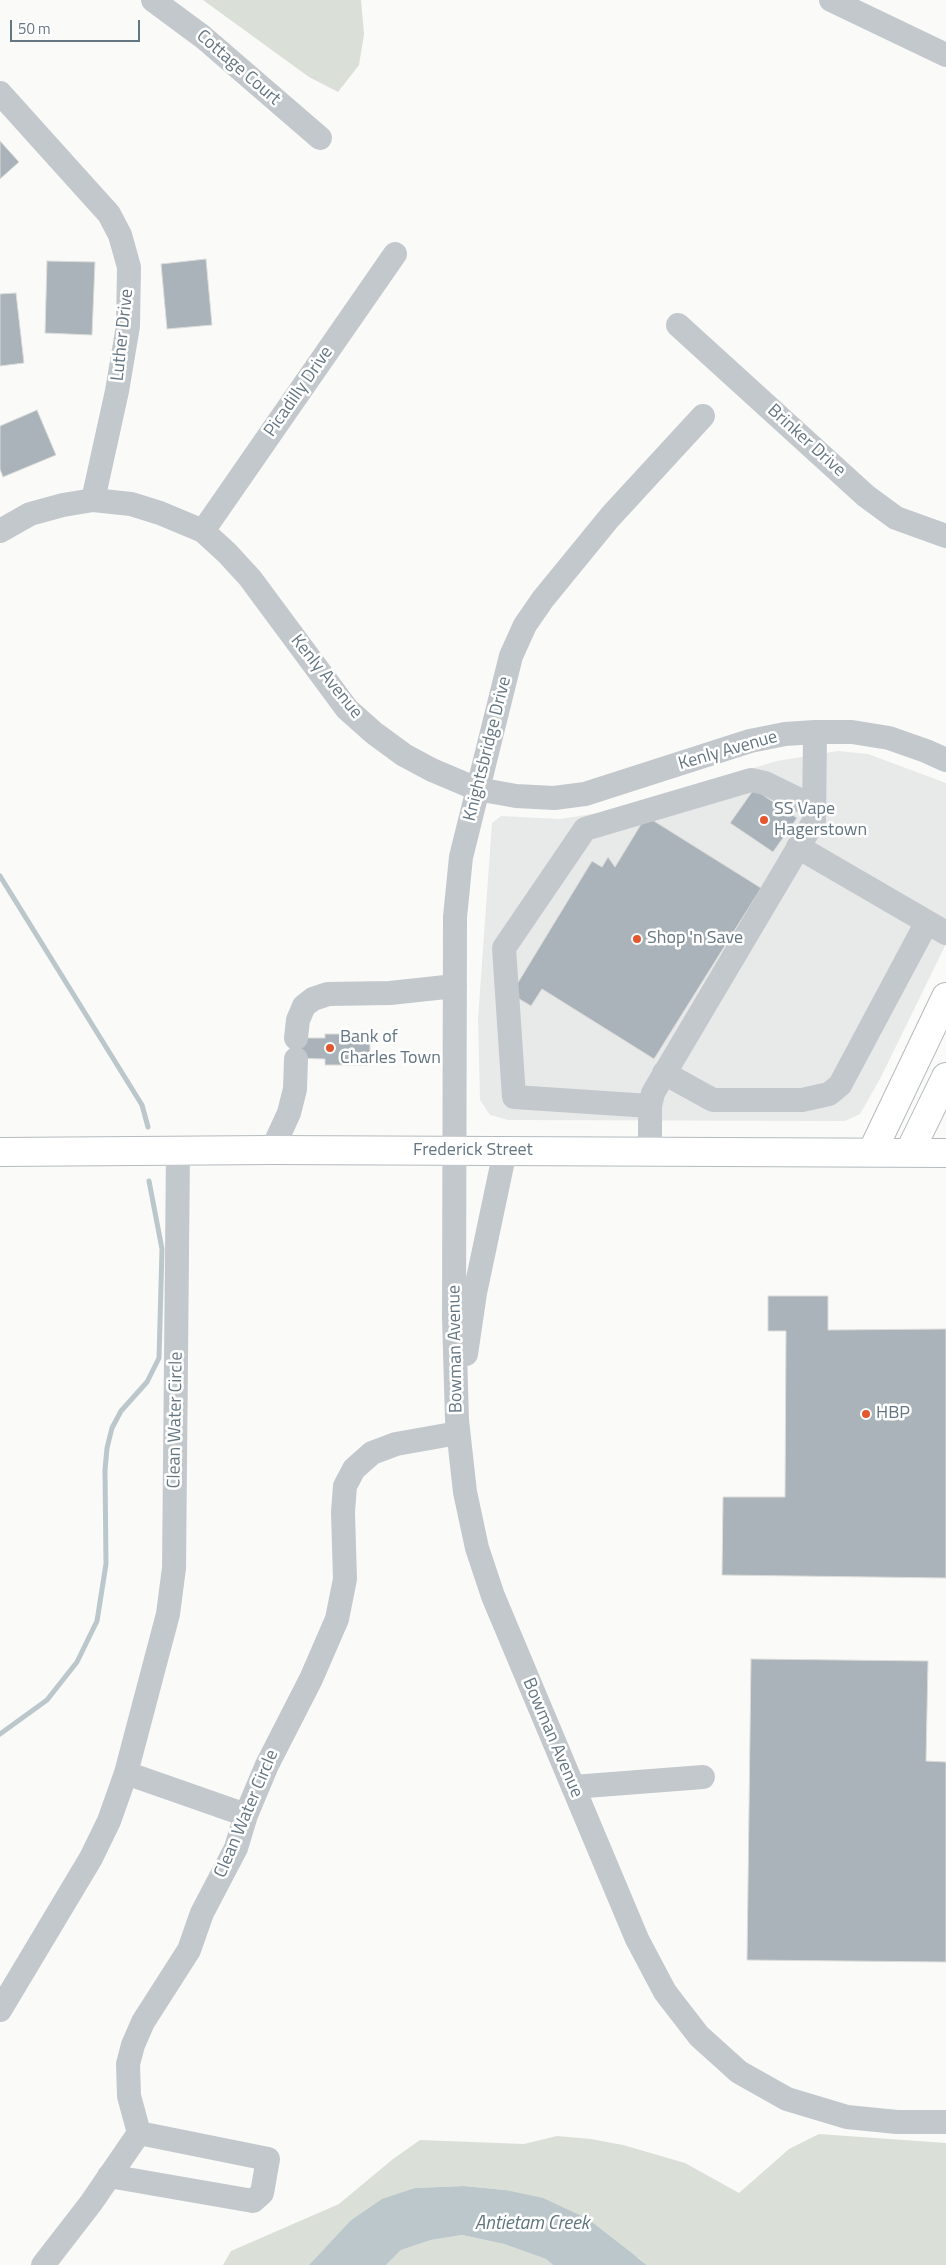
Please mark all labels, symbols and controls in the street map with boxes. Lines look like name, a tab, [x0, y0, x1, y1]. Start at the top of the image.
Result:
scale bar	[12, 10, 142, 42]
text: 50 m	[18, 17, 51, 40]
street label: Cottage Court	[192, 26, 284, 110]
street label: Luther Drive	[107, 288, 139, 382]
street label: Picadilly Drive	[260, 343, 338, 441]
street label: Brinker Drive	[762, 400, 850, 482]
street label: Kenly Avenue	[286, 631, 366, 723]
street label: Knightsbridge Drive	[460, 675, 516, 823]
street label: Kenly Avenue	[676, 727, 780, 775]
place label: SS Vape Hagerstown	[774, 799, 867, 842]
marker: SS Vape Hagerstown	[758, 814, 770, 826]
place label: Shop 'n Save	[647, 928, 743, 950]
marker: Shop 'n Save	[631, 933, 643, 945]
place label: Bank of Charles Town	[340, 1027, 441, 1070]
marker: Bank of Charles Town	[324, 1042, 336, 1054]
street label: Frederick Street	[413, 1140, 533, 1162]
street label: Bowman Avenue	[444, 1285, 468, 1413]
street label: Clean Water Circle	[164, 1351, 188, 1489]
place label: HBP	[876, 1403, 910, 1425]
marker: HBP	[860, 1408, 872, 1420]
street label: Bowman Avenue	[517, 1675, 587, 1801]
street label: Clean Water Circle	[210, 1747, 284, 1881]
water label: Antietam Creek	[475, 2213, 589, 2235]

